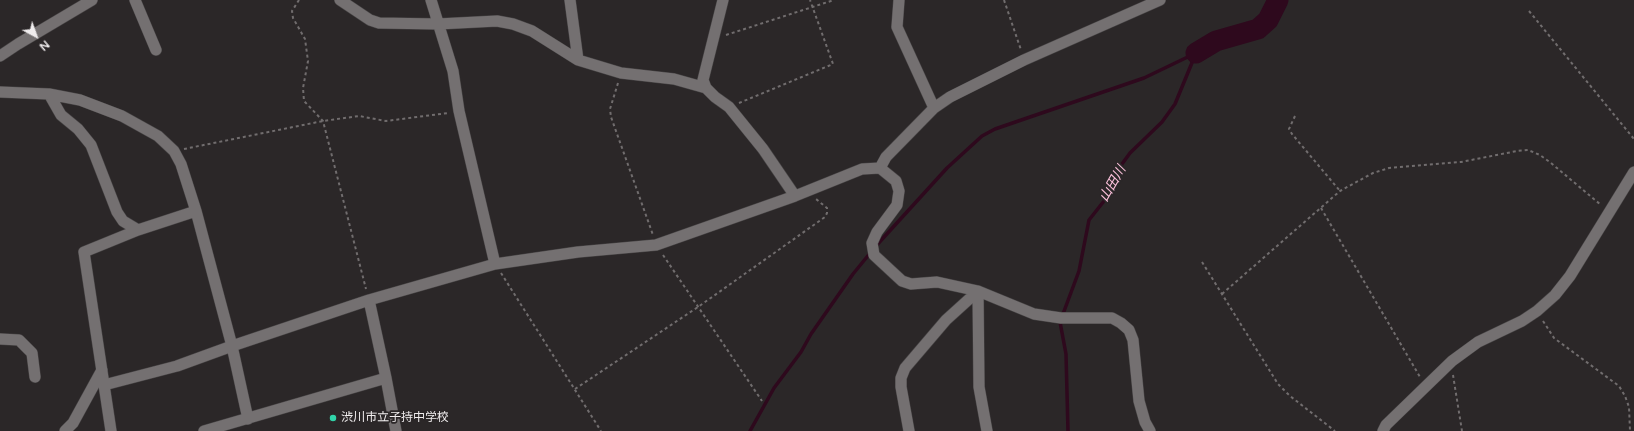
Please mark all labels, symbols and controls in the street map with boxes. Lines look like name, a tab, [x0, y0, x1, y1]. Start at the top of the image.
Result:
north arrow	[16, 16, 56, 56]
text: N	[37, 38, 52, 53]
water label: 山田川	[1096, 163, 1130, 205]
place label: 渋川市立子持中学校	[341, 411, 449, 425]
marker: 渋川市立子持中学校	[328, 413, 338, 423]

